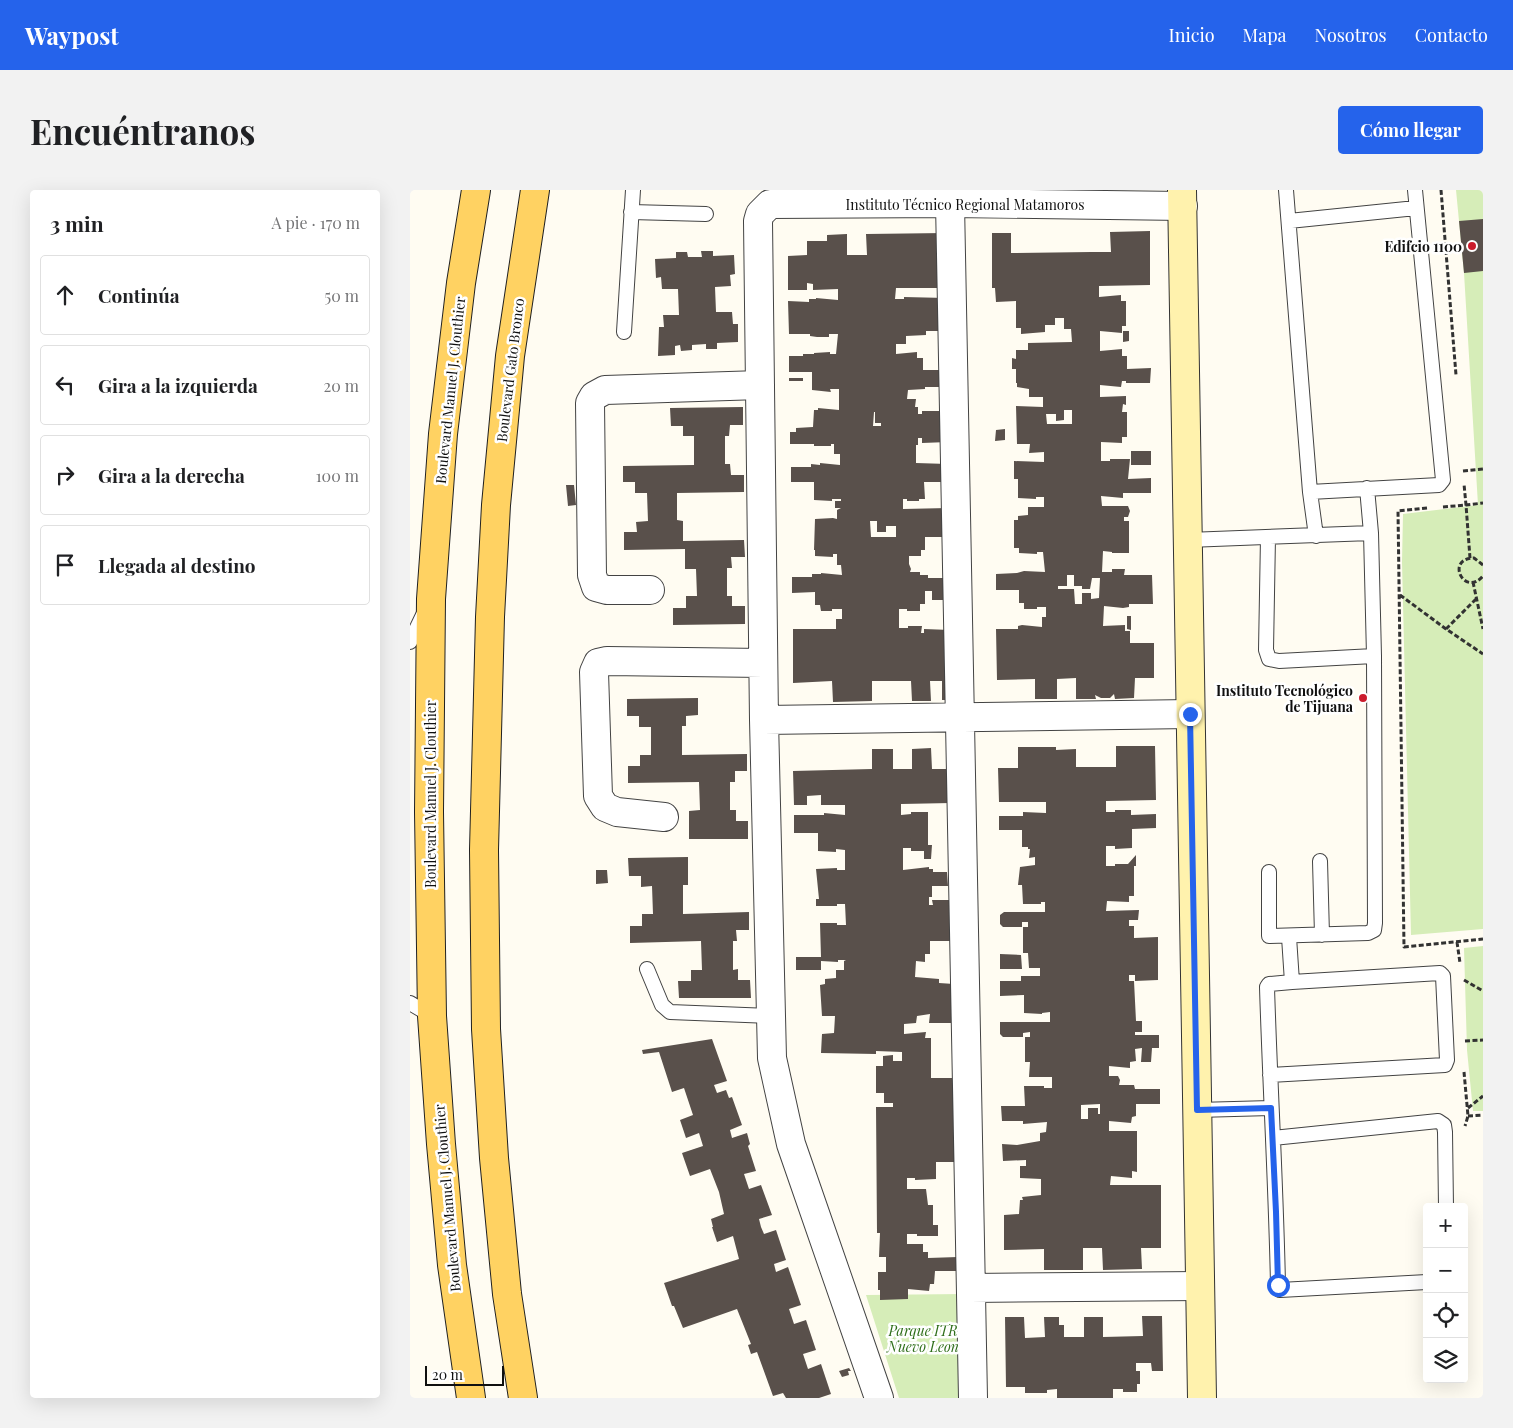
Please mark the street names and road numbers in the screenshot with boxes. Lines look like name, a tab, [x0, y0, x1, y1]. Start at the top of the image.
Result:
street label: Instituto Técnico Regional Matamoros	[846, 195, 1084, 214]
street label: Boulevard Manuel J. Clouthier	[431, 295, 469, 485]
street label: Boulevard Gato Bronco	[492, 297, 528, 443]
street label: Boulevard Manuel J. Clouthier	[421, 699, 440, 888]
street label: Boulevard Manuel J. Clouthier	[429, 1103, 465, 1293]

